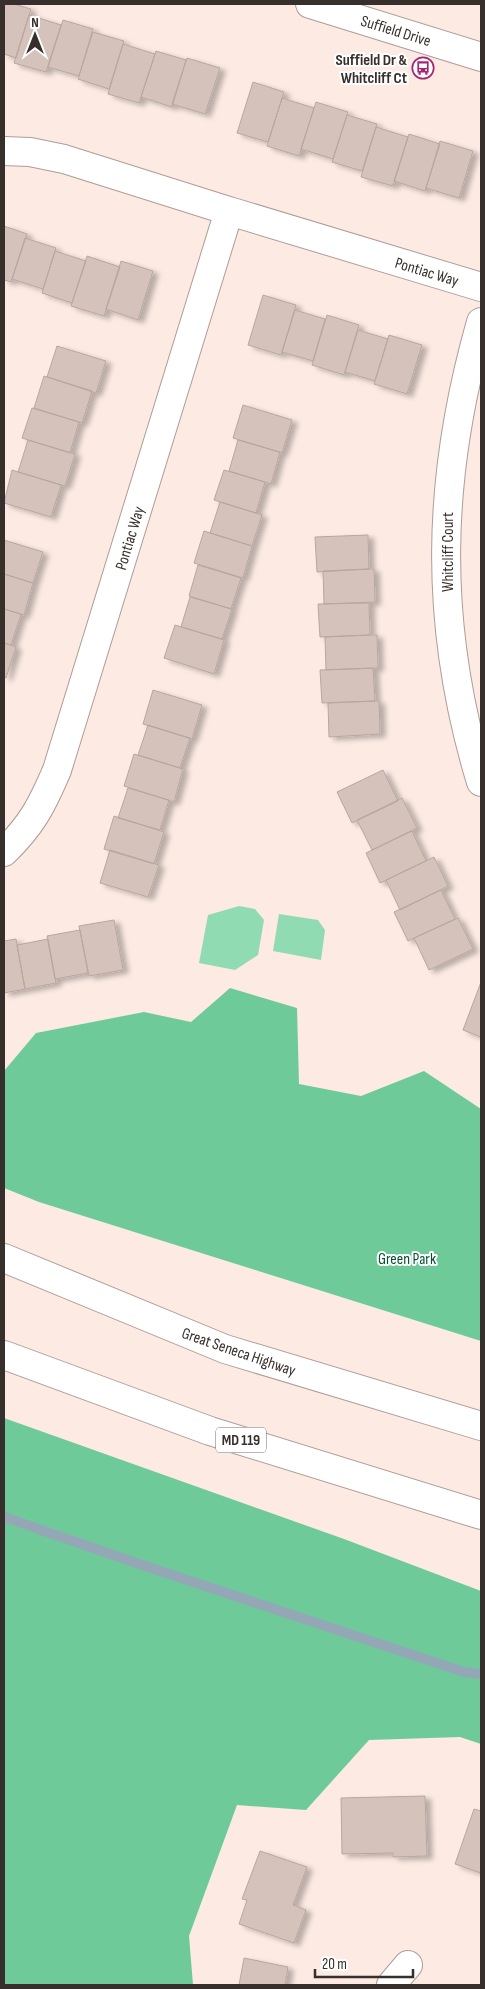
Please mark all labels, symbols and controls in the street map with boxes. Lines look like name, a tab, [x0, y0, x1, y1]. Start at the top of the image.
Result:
north arrow	[10, 10, 60, 60]
street label: Suffield Drive	[358, 12, 433, 51]
text: N	[31, 14, 39, 31]
place label: Suffield Dr & Whitcliff Ct	[336, 51, 407, 88]
bus stop icon: Suffield Dr & Whitcliff Ct	[411, 56, 435, 80]
street label: Pontiac Way	[392, 254, 461, 291]
street label: Pontiac Way	[112, 504, 149, 573]
street label: Whitcliff Court	[439, 512, 458, 592]
park label: Green Park	[378, 1250, 436, 1269]
street label: Great Seneca Highway	[179, 1324, 298, 1381]
road number: MD 119	[216, 1428, 266, 1452]
scale bar	[315, 1946, 412, 1978]
text: 20 m	[322, 1955, 347, 1974]

